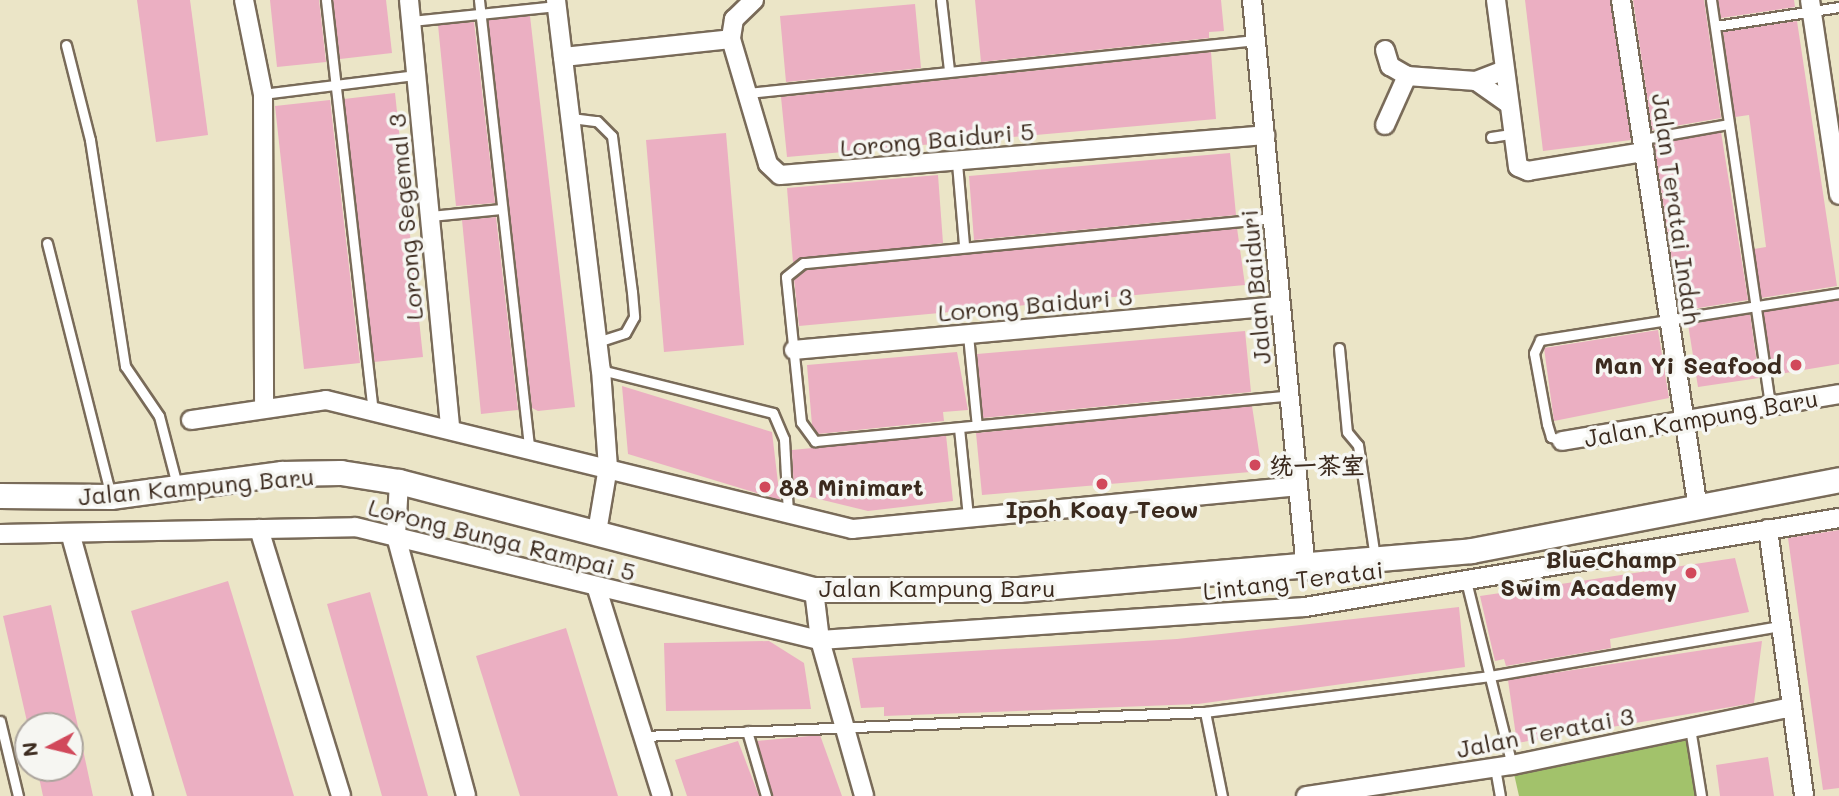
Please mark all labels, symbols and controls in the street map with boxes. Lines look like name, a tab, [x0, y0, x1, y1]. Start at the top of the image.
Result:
street label: Jalan Teratai Indah	[1647, 91, 1707, 327]
street label: Lorong Segemal 3	[382, 113, 428, 321]
street label: Lorong Baiduri 5	[839, 116, 1035, 162]
street label: Jalan Baiduri	[1234, 209, 1276, 365]
street label: Lorong Baiduri 3	[937, 281, 1133, 327]
place label: Man Yi Seafood	[1594, 351, 1782, 379]
marker: Man Yi Seafood	[1788, 357, 1804, 373]
street label: Jalan Kampung Baru	[1582, 383, 1820, 453]
place label: 统一茶室	[1269, 451, 1365, 479]
marker: 统一茶室	[1247, 457, 1263, 473]
street label: Jalan Kampung Baru	[77, 461, 315, 511]
place label: 88 Minimart	[779, 473, 924, 501]
marker: Ipoh Koay Teow	[1094, 476, 1110, 492]
marker: 88 Minimart	[757, 479, 773, 495]
street label: Lorong Bunga Rampai 5	[366, 492, 638, 586]
place label: Ipoh Koay Teow	[1006, 495, 1198, 523]
place label: BlueChamp Swim Academy	[1500, 545, 1677, 601]
street label: Lintang Teratai	[1201, 555, 1385, 605]
marker: BlueChamp Swim Academy	[1683, 565, 1699, 581]
street label: Jalan Kampung Baru	[819, 574, 1055, 602]
street label: Jalan Teratai 3	[1454, 701, 1636, 763]
north arrow	[14, 712, 84, 782]
text: N	[16, 741, 43, 758]

